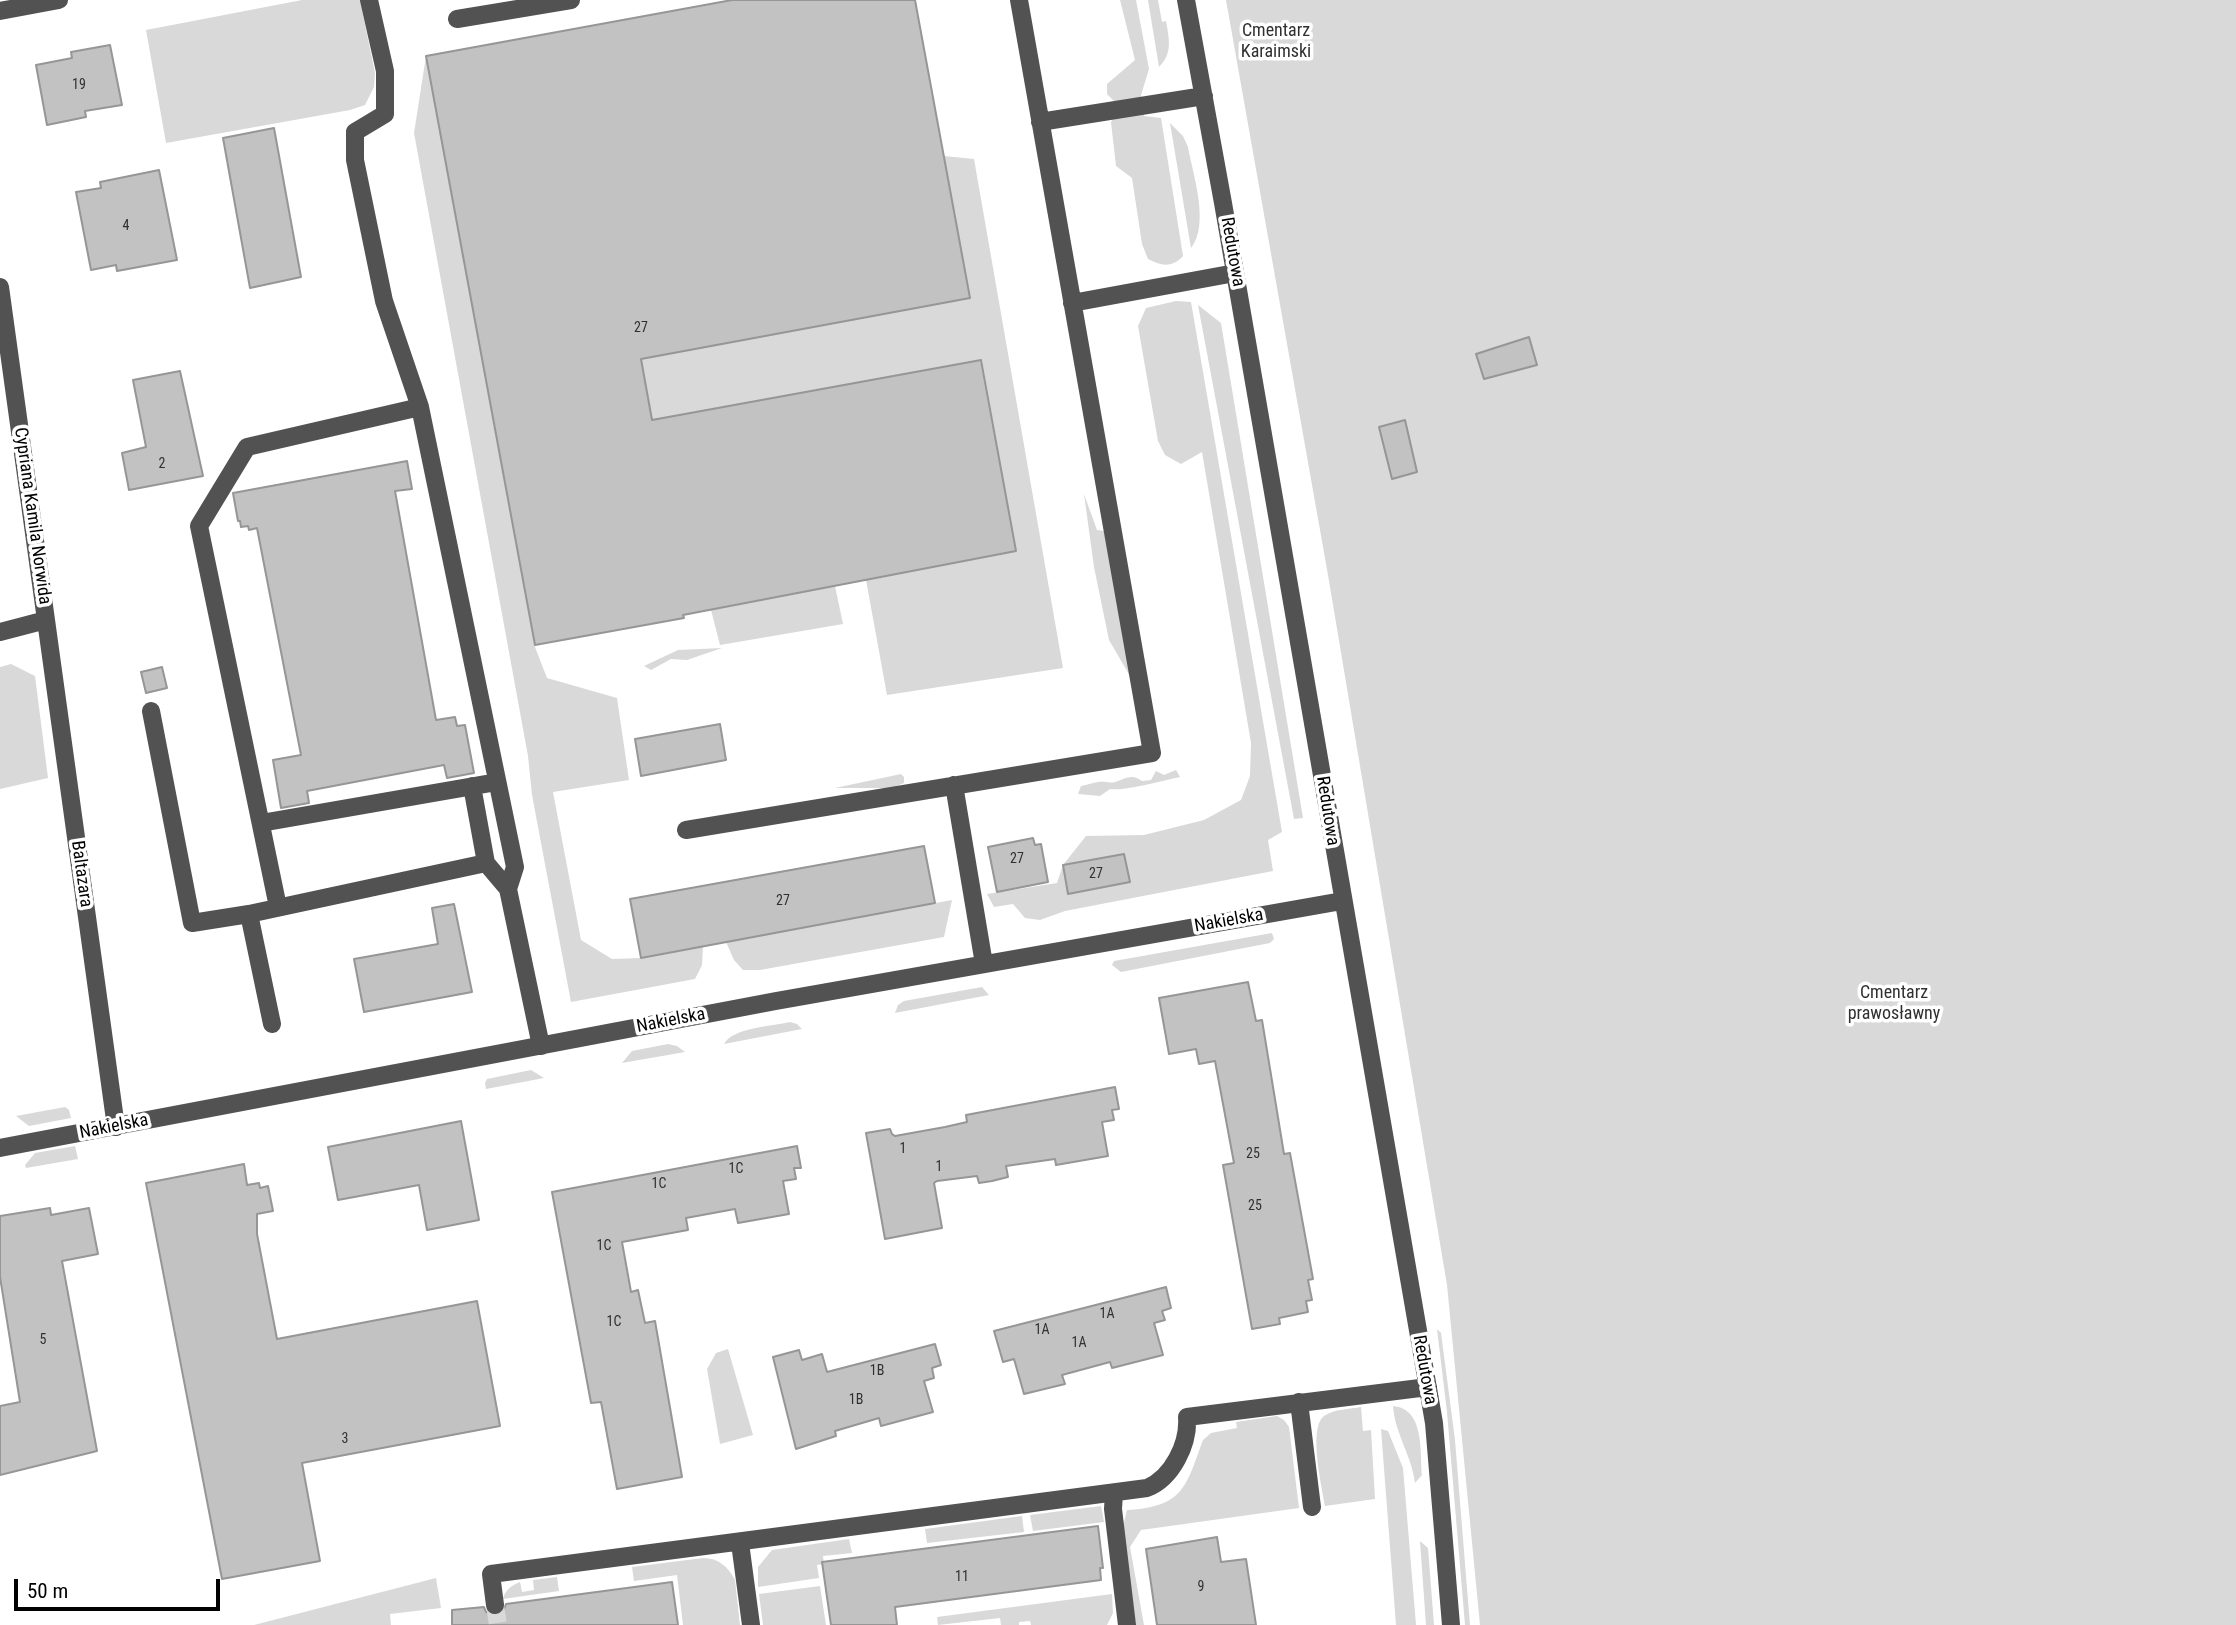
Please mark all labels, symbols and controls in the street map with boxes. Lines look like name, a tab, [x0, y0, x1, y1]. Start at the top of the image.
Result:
park label: Cmentarz Karaimski	[1241, 20, 1311, 62]
house number: 19	[72, 77, 86, 93]
street label: Redutowa	[1215, 216, 1249, 288]
house number: 4	[123, 218, 129, 234]
house number: 27	[634, 320, 648, 336]
street label: Cypriana Kamila Norwida	[9, 426, 55, 606]
house number: 2	[159, 456, 165, 472]
street label: Redutowa	[1311, 775, 1343, 847]
street label: Baltazara	[66, 839, 96, 909]
house number: 27	[1010, 851, 1024, 867]
house number: 27	[1089, 866, 1103, 882]
house number: 27	[776, 893, 790, 909]
street label: Nakielska	[1193, 904, 1265, 938]
park label: Cmentarz prawosławny	[1848, 982, 1940, 1024]
street label: Nakielska	[635, 1004, 707, 1038]
street label: Nakielska	[78, 1110, 150, 1144]
house number: 1	[900, 1141, 906, 1157]
house number: 25	[1246, 1146, 1260, 1162]
house number: 1	[936, 1159, 942, 1175]
house number: 1C	[729, 1161, 743, 1177]
house number: 1C	[652, 1176, 666, 1192]
house number: 25	[1248, 1198, 1262, 1214]
house number: 1C	[597, 1238, 611, 1254]
house number: 1A	[1100, 1306, 1114, 1322]
house number: 1C	[607, 1314, 621, 1330]
house number: 1A	[1035, 1322, 1049, 1338]
house number: 5	[40, 1332, 46, 1348]
street label: Redutowa	[1407, 1334, 1441, 1406]
house number: 1A	[1072, 1335, 1086, 1351]
house number: 1B	[870, 1363, 884, 1379]
house number: 1B	[849, 1392, 863, 1408]
house number: 3	[342, 1431, 348, 1447]
scale bar	[18, 1566, 224, 1610]
house number: 11	[955, 1569, 969, 1585]
text: 50 m	[27, 1579, 68, 1603]
house number: 9	[1198, 1579, 1204, 1595]

